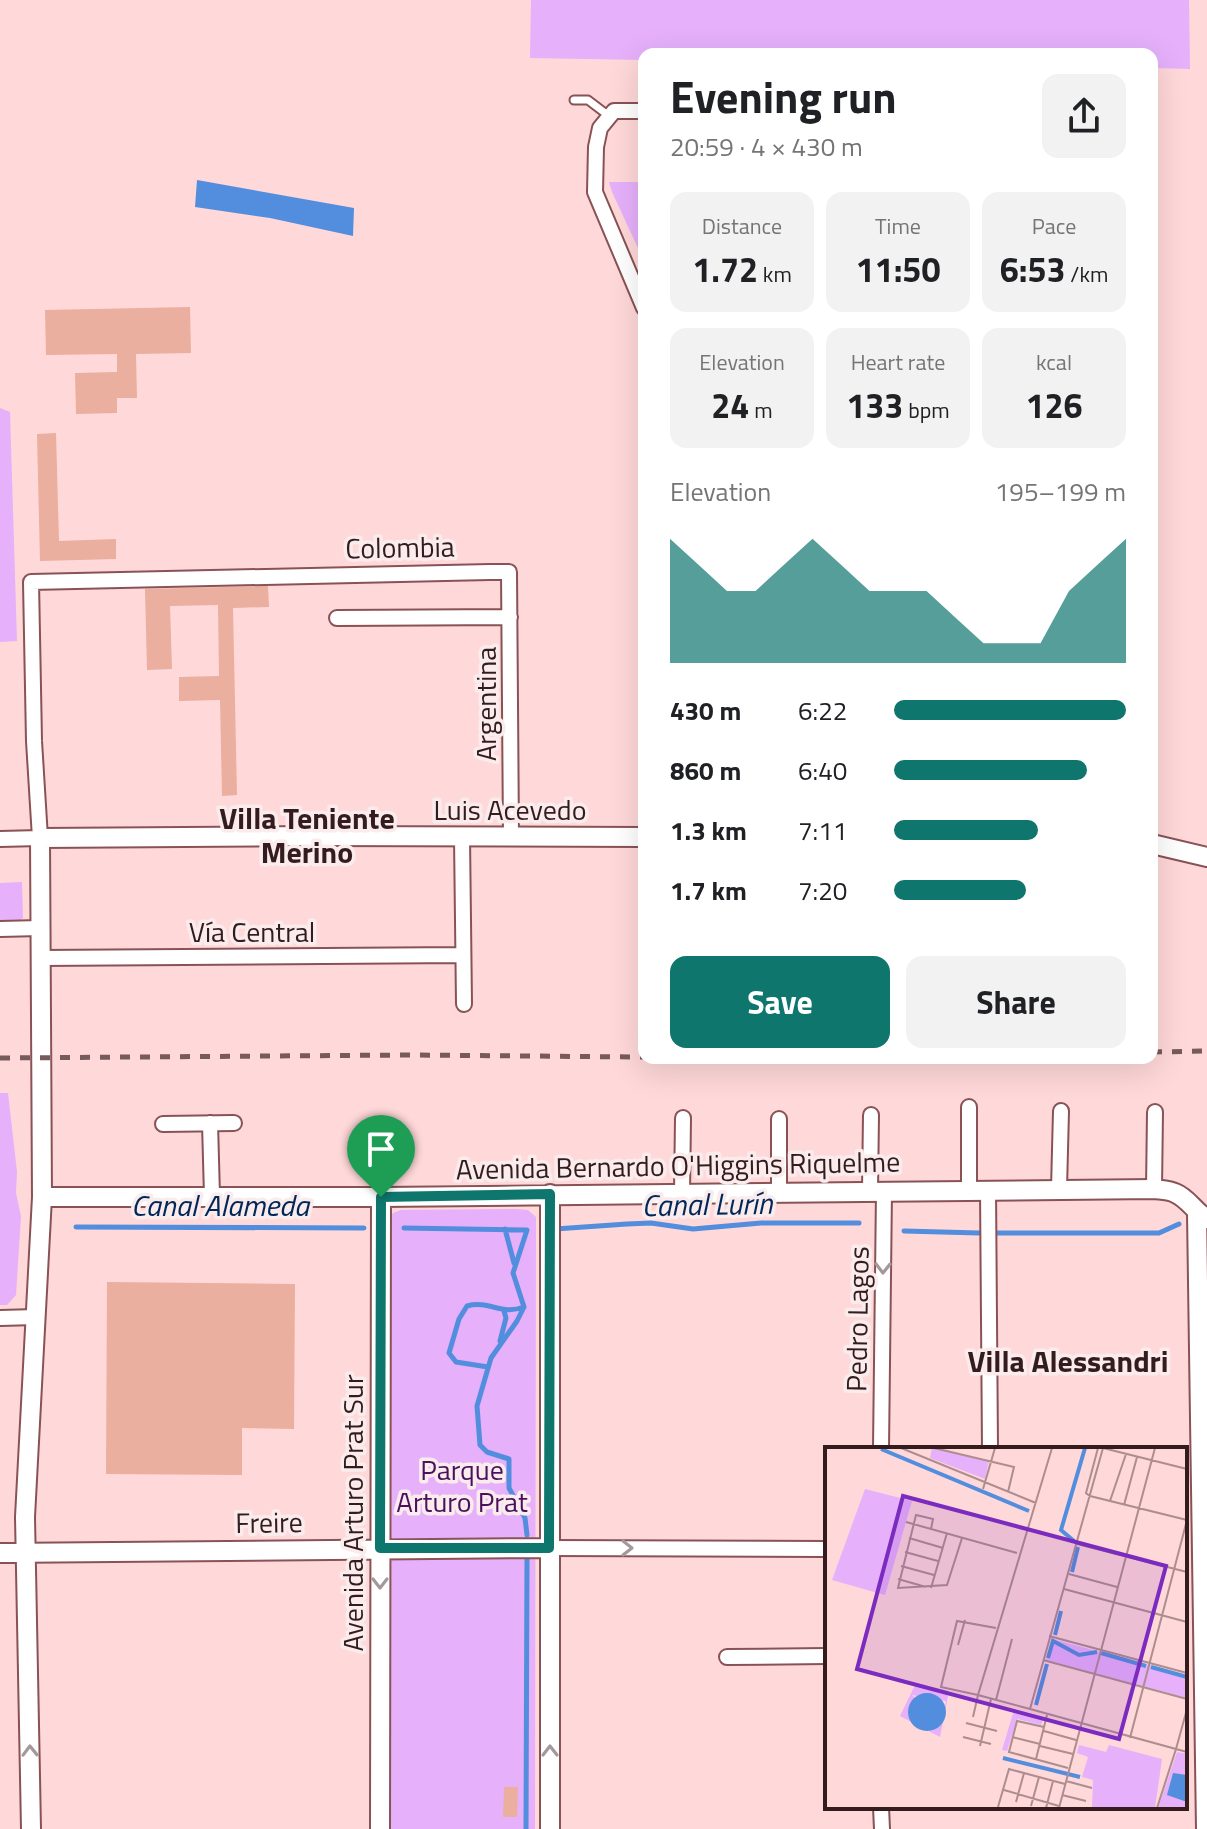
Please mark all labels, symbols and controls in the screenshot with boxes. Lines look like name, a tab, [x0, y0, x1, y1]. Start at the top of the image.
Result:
text: Evening run	[670, 63, 897, 130]
button: share	[1042, 74, 1126, 158]
text: 20:59 · 4 × 430 m	[670, 127, 863, 166]
text: Distance	[702, 209, 782, 243]
text: Time	[875, 209, 921, 243]
text: Pace	[1032, 209, 1076, 243]
text: 1.72	[692, 243, 758, 295]
text: 11:50	[856, 243, 940, 295]
text: 6:53	[1000, 243, 1065, 295]
text: km	[758, 257, 792, 291]
text: /km	[1065, 257, 1108, 291]
text: Elevation	[699, 345, 785, 379]
text: Heart rate	[851, 345, 945, 379]
text: kcal	[1036, 345, 1072, 379]
text: 24	[711, 379, 749, 431]
text: 133	[846, 379, 903, 431]
text: 126	[1025, 379, 1083, 431]
text: m	[749, 393, 773, 427]
text: bpm	[903, 393, 950, 427]
text: Elevation	[670, 472, 771, 511]
text: 195–199 m	[995, 472, 1126, 511]
street label: Colombia	[345, 525, 455, 569]
street label: Argentina	[464, 647, 507, 761]
text: 430 m	[670, 691, 741, 730]
text: 6:22	[798, 691, 847, 730]
text: 860 m	[670, 751, 741, 790]
text: 6:40	[798, 751, 847, 790]
street label: Luis Acevedo	[434, 788, 586, 831]
district label: Villa Teniente Merino	[219, 795, 395, 875]
text: 1.3 km	[670, 811, 747, 850]
text: 7:11	[798, 811, 847, 850]
text: 1.7 km	[670, 871, 747, 910]
text: 7:20	[798, 871, 847, 910]
street label: Vía Central	[189, 910, 315, 953]
button: Save	[670, 956, 890, 1048]
button: Share	[906, 956, 1126, 1048]
pin	[347, 1115, 415, 1197]
icon: arrive	[359, 1127, 403, 1171]
street label: Avenida Bernardo O'Higgins Riquelme	[455, 1140, 901, 1190]
water label: Canal Lurín	[641, 1180, 774, 1228]
water label: Canal Alameda	[131, 1182, 311, 1228]
street label: Pedro Lagos	[834, 1246, 880, 1392]
one-way arrow	[874, 1262, 892, 1275]
district label: Villa Alessandri	[967, 1338, 1169, 1384]
street label: Avenida Arturo Prat Sur	[331, 1374, 374, 1652]
inset map	[825, 1447, 1187, 1809]
park label: Parque Arturo Prat	[396, 1448, 528, 1523]
street label: Freire	[235, 1500, 303, 1544]
one-way arrow	[621, 1540, 634, 1557]
one-way arrow	[371, 1577, 389, 1590]
one-way arrow	[21, 1744, 39, 1757]
one-way arrow	[541, 1744, 559, 1757]

